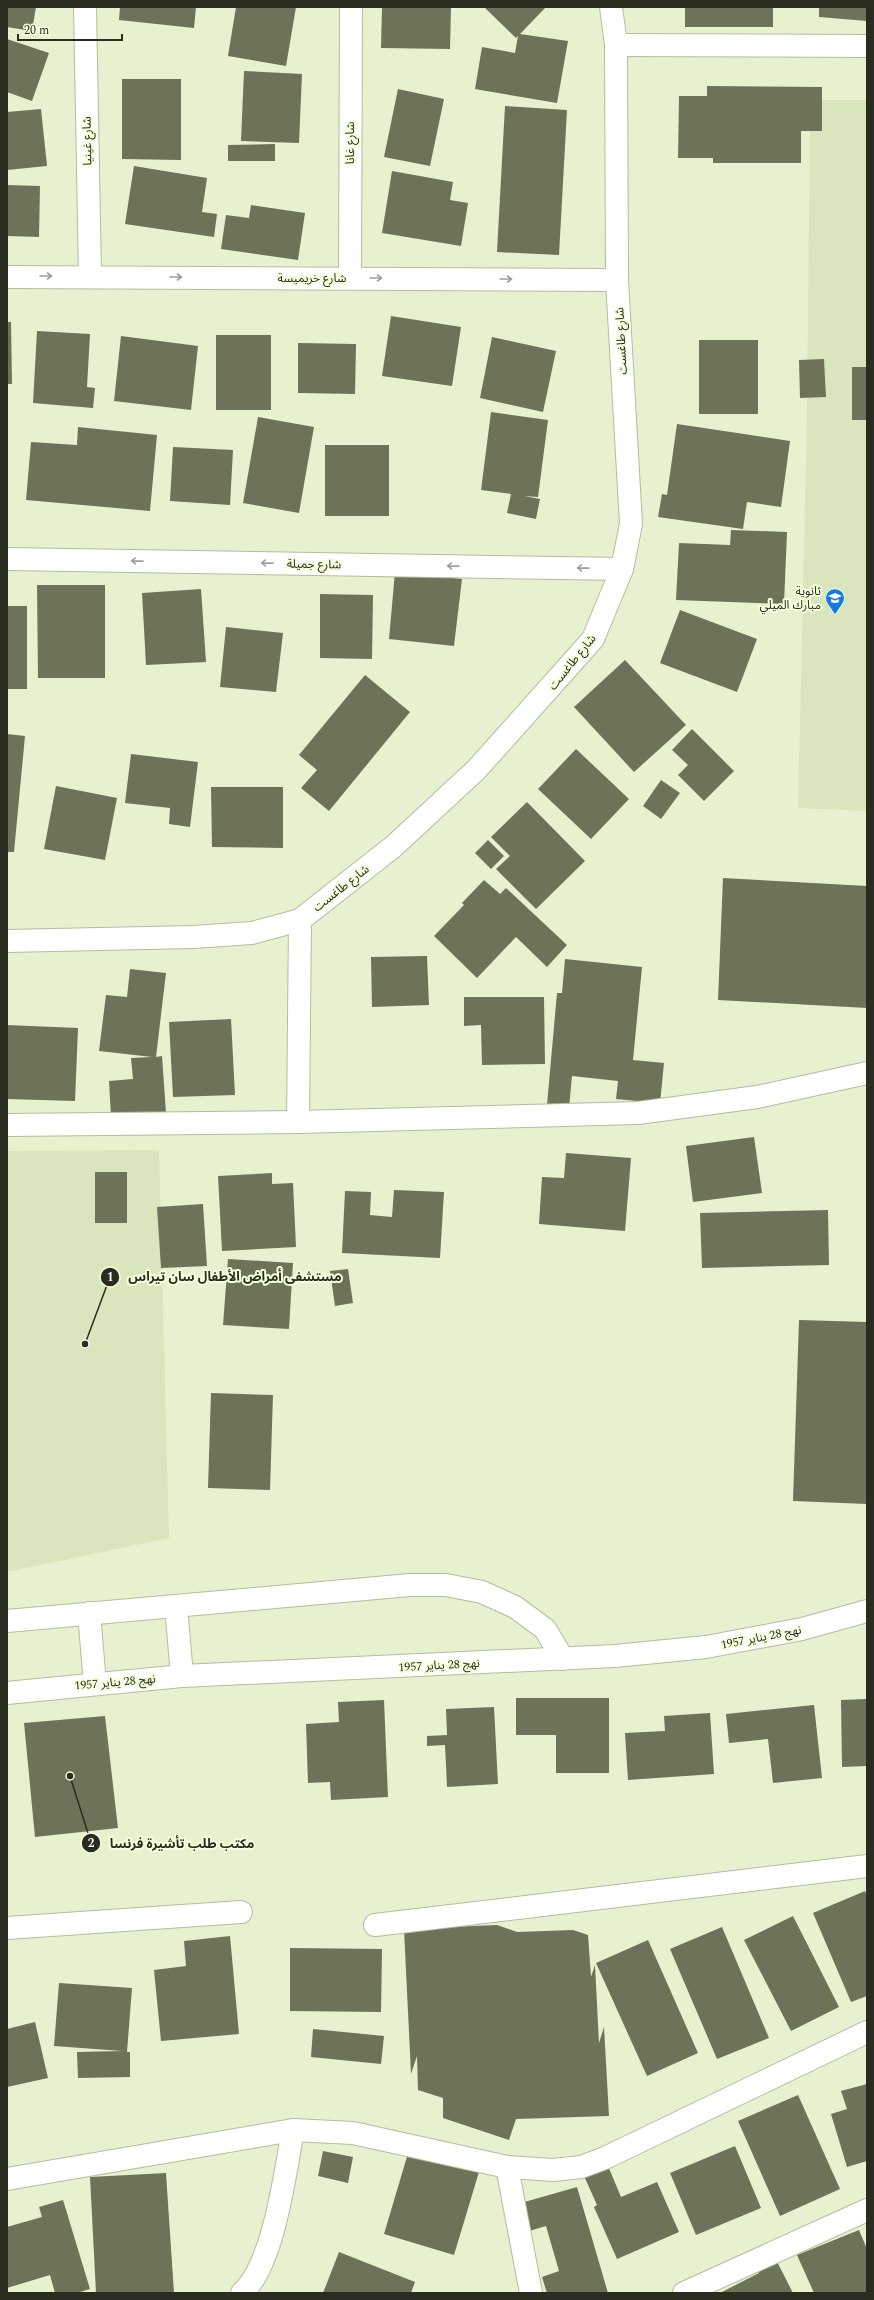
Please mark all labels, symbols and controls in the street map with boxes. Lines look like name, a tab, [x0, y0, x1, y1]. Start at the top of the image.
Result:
scale bar	[18, 16, 122, 42]
text: 20 m	[24, 21, 49, 40]
street label: شارع غينيا	[78, 116, 97, 166]
street label: شارع غانا	[341, 122, 360, 164]
street label: شارع خريميسة	[278, 269, 346, 288]
one-way arrow	[39, 272, 52, 280]
one-way arrow	[169, 273, 182, 281]
one-way arrow	[369, 274, 382, 282]
one-way arrow	[499, 275, 512, 283]
street label: شارع طاغست	[610, 307, 633, 375]
street label: شارع جميلة	[287, 555, 341, 574]
one-way arrow	[131, 557, 144, 565]
one-way arrow	[261, 559, 274, 567]
one-way arrow	[447, 562, 460, 570]
one-way arrow	[577, 565, 590, 572]
place label: ثانوية مبارك الميلي	[760, 582, 821, 615]
school or university icon: ثانوية مبارك الميلي	[824, 587, 846, 615]
street label: شارع طاغست	[544, 630, 601, 694]
street label: شارع طاغست	[309, 860, 374, 917]
callout: مستشفى أمراض الأطفال سان تيراس	[100, 1264, 350, 1289]
text: مستشفى أمراض الأطفال سان تيراس	[128, 1267, 342, 1287]
text: 1	[107, 1268, 113, 1287]
street label: نهج 28 يناير 1957	[719, 1620, 803, 1655]
street label: نهج 28 يناير 1957	[398, 1654, 480, 1677]
street label: نهج 28 يناير 1957	[74, 1669, 157, 1696]
callout: مكتب طلب تأشيرة فرنسا	[81, 1831, 262, 1856]
text: 2	[88, 1834, 95, 1853]
text: مكتب طلب تأشيرة فرنسا	[110, 1834, 254, 1854]

